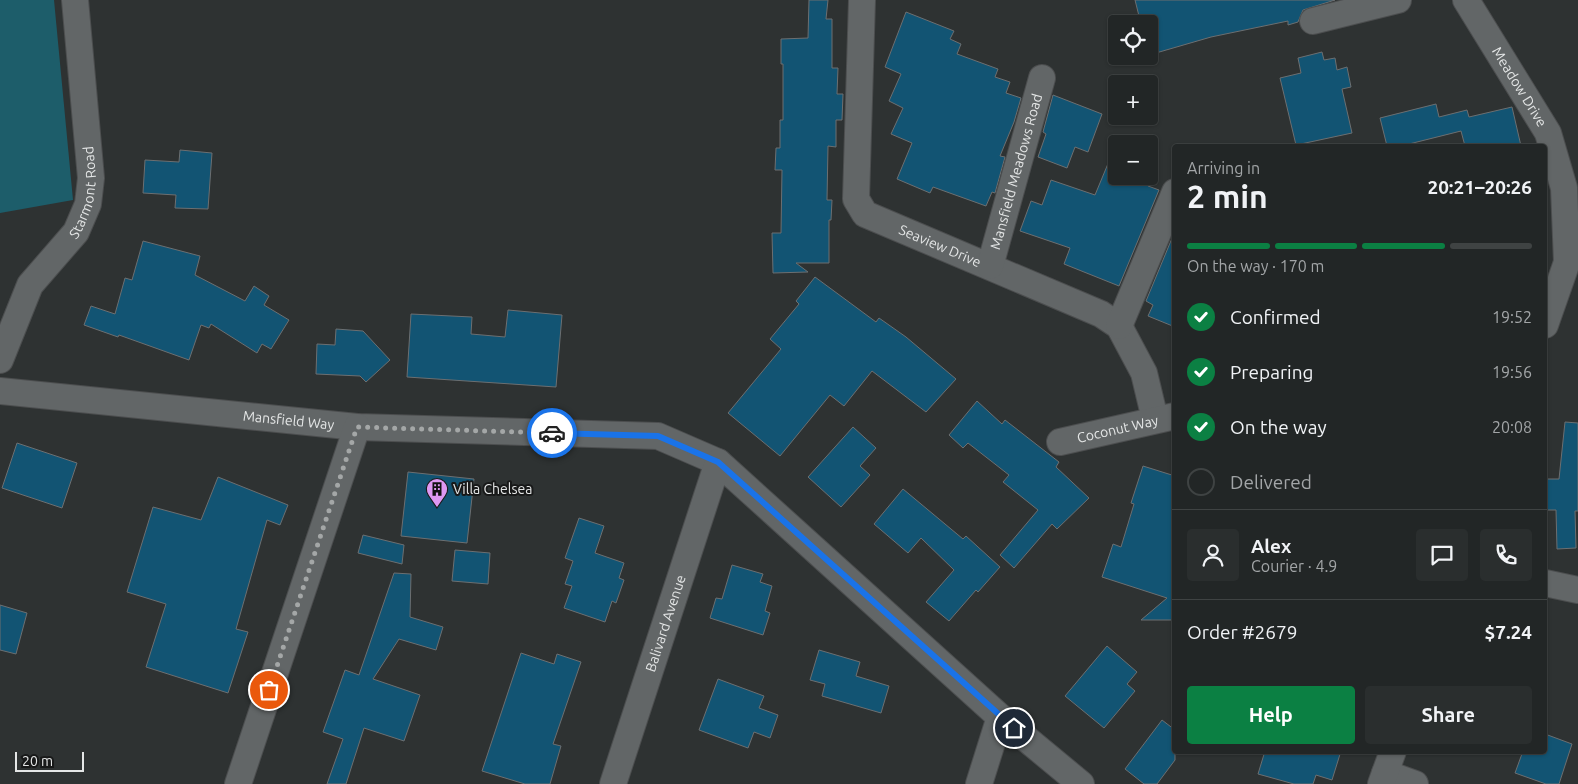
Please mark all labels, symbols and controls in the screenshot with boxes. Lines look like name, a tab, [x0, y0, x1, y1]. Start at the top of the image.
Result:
map controls	[1108, 15, 1158, 185]
button: locate	[1108, 15, 1158, 65]
street label: Meadow Drive	[1489, 44, 1550, 130]
button: +	[1108, 75, 1158, 125]
street label: Mansfield Meadows Road	[987, 92, 1045, 251]
button: −	[1108, 135, 1158, 185]
street label: Starmont Road	[66, 146, 99, 242]
text: Arriving in	[1187, 159, 1260, 177]
text: 20:21–20:26	[1427, 176, 1532, 198]
text: 2 min	[1187, 178, 1268, 214]
street label: Seaview Drive	[897, 221, 983, 270]
text: On the way · 170 m	[1187, 257, 1324, 275]
icon: check	[1187, 303, 1215, 331]
text: Confirmed	[1230, 306, 1321, 328]
text: 19:52	[1492, 308, 1532, 326]
icon: check	[1187, 358, 1215, 386]
text: Preparing	[1230, 361, 1314, 383]
text: 19:56	[1492, 363, 1532, 381]
street label: Mansfield Way	[242, 408, 335, 433]
courier	[527, 408, 577, 458]
street label: Coconut Way	[1075, 412, 1160, 446]
icon: check	[1187, 413, 1215, 441]
text: On the way	[1230, 416, 1327, 438]
text: 20:08	[1492, 418, 1532, 436]
icon: car	[538, 419, 566, 447]
text: Delivered	[1230, 471, 1312, 493]
building icon: Villa Chelsea	[425, 477, 449, 508]
place label: Villa Chelsea	[453, 481, 532, 497]
button: person	[1187, 529, 1239, 581]
button: chat	[1416, 529, 1468, 581]
button: phone	[1480, 529, 1532, 581]
text: Alex	[1251, 535, 1291, 557]
text: Courier · 4.9	[1251, 557, 1337, 575]
street label: Balivard Avenue	[642, 573, 689, 674]
text: Order #2679	[1187, 621, 1297, 643]
text: $7.24	[1484, 621, 1532, 643]
pin	[248, 669, 290, 711]
icon: bag	[255, 676, 283, 704]
button: Help	[1187, 686, 1355, 744]
button: Share	[1365, 686, 1532, 744]
pin	[993, 707, 1035, 749]
icon: home	[1000, 714, 1028, 742]
scale bar	[15, 749, 84, 772]
text: 20 m	[22, 753, 53, 769]

